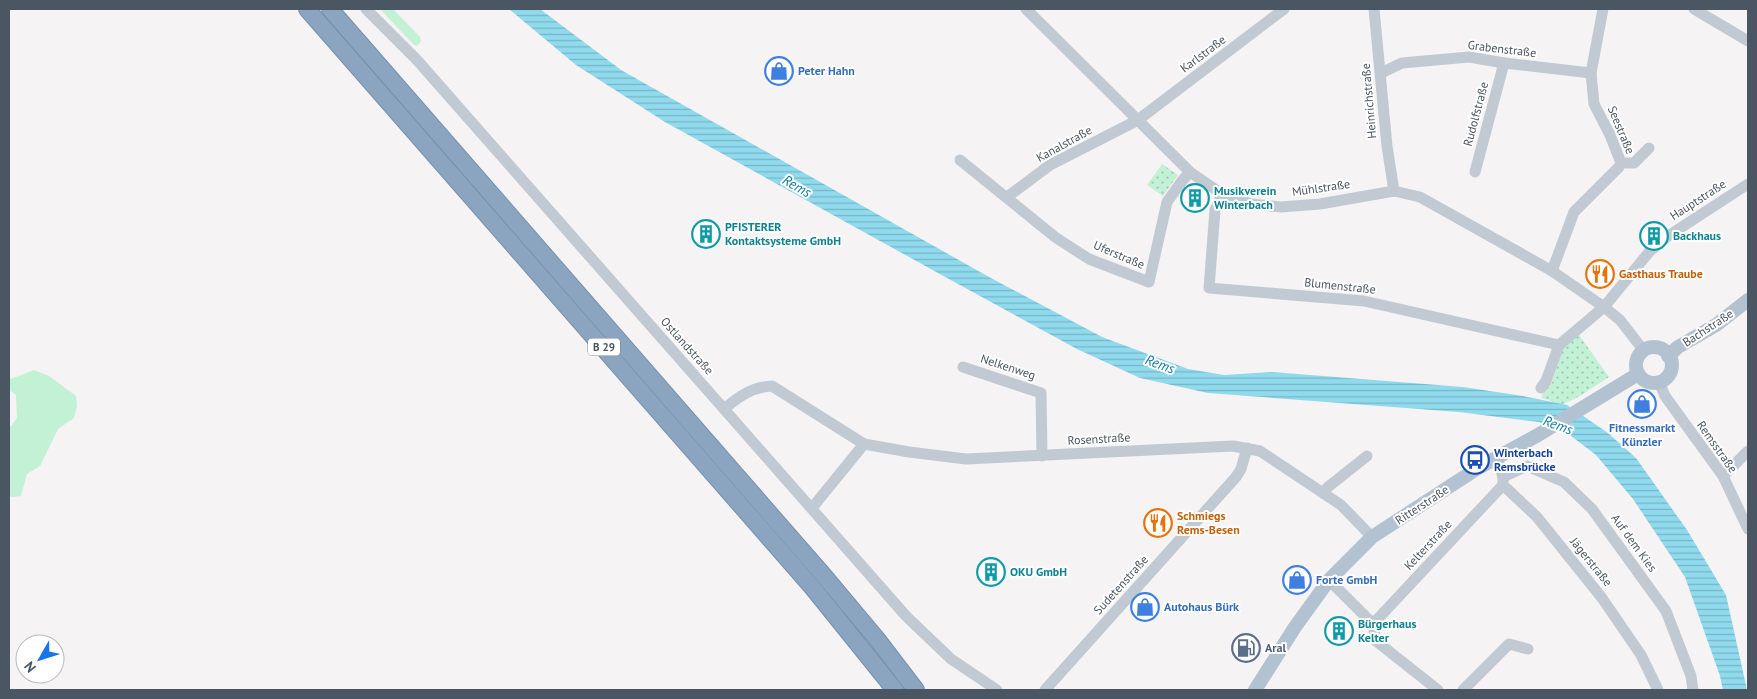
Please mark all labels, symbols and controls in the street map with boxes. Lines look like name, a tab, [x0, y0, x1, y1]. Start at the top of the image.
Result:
street label: Karlstraße	[1177, 32, 1228, 76]
street label: Grabenstraße	[1467, 37, 1537, 60]
shop icon: Peter Hahn	[764, 56, 794, 86]
place label: Peter Hahn	[798, 63, 855, 78]
street label: Heinrichstraße	[1358, 63, 1379, 139]
street label: Rudolfstraße	[1460, 80, 1491, 148]
street label: Seestraße	[1605, 103, 1638, 156]
street label: Kanalstraße	[1033, 122, 1094, 165]
water label: Rems	[779, 171, 815, 202]
street label: Mühlstraße	[1291, 176, 1351, 199]
street label: Hauptstraße	[1667, 176, 1728, 223]
building icon: Musikverein Winterbach	[1180, 183, 1210, 213]
place label: Musikverein Winterbach	[1214, 183, 1276, 212]
building icon: PFISTERER Kontaktsysteme GmbH	[691, 219, 721, 249]
place label: PFISTERER Kontaktsysteme GmbH	[725, 219, 841, 248]
building icon: Backhaus	[1639, 221, 1669, 251]
place label: Backhaus	[1673, 228, 1721, 243]
street label: Uferstraße	[1091, 237, 1147, 272]
restaurant icon: Gasthaus Traube	[1585, 259, 1615, 289]
place label: Gasthaus Traube	[1619, 266, 1703, 281]
street label: Blumenstraße	[1304, 274, 1377, 297]
street label: Bachstraße	[1680, 306, 1736, 349]
street label: Ostlandstraße	[658, 314, 717, 378]
road number: B 29	[588, 338, 620, 356]
water label: Rems	[1143, 350, 1178, 378]
street label: Nelkenweg	[979, 351, 1038, 382]
shop icon: Fitnessmarkt Künzler	[1627, 389, 1657, 419]
water label: Rems	[1541, 411, 1576, 439]
street label: Remsstraße	[1694, 418, 1741, 476]
place label: Fitnessmarkt Künzler	[1609, 420, 1676, 449]
street label: Rosenstraße	[1067, 429, 1131, 448]
bus stop icon: Winterbach Remsbrücke	[1460, 445, 1490, 475]
place label: Winterbach Remsbrücke	[1494, 445, 1556, 474]
street label: Ritterstraße	[1392, 482, 1451, 527]
restaurant icon: Schmiegs Rems-Besen	[1143, 508, 1173, 538]
place label: Schmiegs Rems-Besen	[1177, 508, 1240, 537]
street label: Auf dem Kies	[1608, 511, 1660, 575]
street label: Kelterstraße	[1401, 517, 1455, 573]
street label: Jägerstraße	[1567, 533, 1616, 589]
street label: Sudetenstraße	[1090, 552, 1151, 617]
building icon: OKU GmbH	[976, 557, 1006, 587]
place label: OKU GmbH	[1010, 564, 1067, 579]
shop icon: Forte GmbH	[1282, 565, 1312, 595]
place label: Forte GmbH	[1316, 572, 1378, 587]
shop icon: Autohaus Bürk	[1130, 592, 1160, 622]
place label: Autohaus Bürk	[1164, 599, 1239, 614]
building icon: Bürgerhaus Kelter	[1324, 616, 1354, 646]
place label: Bürgerhaus Kelter	[1358, 616, 1417, 645]
fuel station icon: Aral	[1231, 633, 1261, 663]
north arrow	[15, 634, 65, 684]
place label: Aral	[1265, 640, 1286, 655]
text: N	[20, 658, 40, 676]

